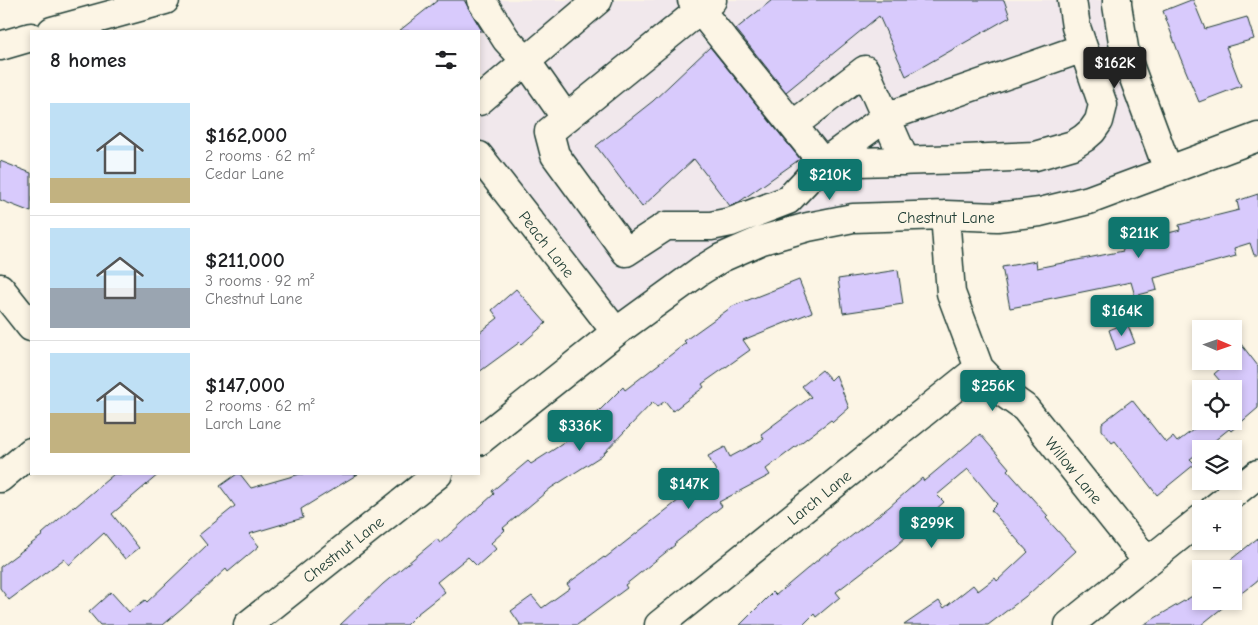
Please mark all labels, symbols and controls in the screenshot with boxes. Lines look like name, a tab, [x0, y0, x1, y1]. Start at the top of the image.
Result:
icon: filters	[432, 46, 460, 74]
pin: $162K	[1080, 46, 1150, 89]
text: 8 homes	[50, 48, 126, 72]
text: $162K	[1094, 54, 1136, 72]
icon: home	[90, 123, 150, 183]
text: $162,000	[205, 123, 287, 147]
text: 2 rooms · 62 m²	[205, 147, 315, 165]
pin: $210K	[795, 158, 865, 201]
text: Cedar Lane	[205, 165, 284, 183]
text: $210K	[809, 166, 851, 184]
street label: Peach Lane	[515, 208, 578, 281]
street label: Chestnut Lane	[897, 209, 995, 227]
pin: $211K	[1104, 216, 1174, 259]
text: $211K	[1119, 224, 1159, 242]
icon: home	[90, 248, 150, 308]
text: $211,000	[205, 248, 285, 272]
text: 3 rooms · 92 m²	[205, 272, 314, 290]
text: Chestnut Lane	[205, 290, 302, 308]
pin: $164K	[1087, 294, 1157, 337]
text: $164K	[1102, 302, 1142, 320]
north arrow	[1192, 320, 1242, 370]
map controls	[1192, 320, 1242, 610]
pin: $256K	[958, 370, 1028, 412]
icon: home	[90, 373, 150, 433]
text: $147,000	[205, 373, 285, 397]
text: $256K	[971, 377, 1015, 395]
button: locate	[1192, 380, 1242, 430]
text: 2 rooms · 62 m²	[205, 397, 315, 415]
pin: $336K	[545, 410, 615, 452]
text: Larch Lane	[205, 415, 281, 433]
text: $336K	[559, 417, 601, 435]
street label: Willow Lane	[1041, 434, 1106, 508]
button: layers	[1192, 440, 1242, 490]
street label: Larch Lane	[784, 467, 855, 529]
pin: $147K	[654, 468, 724, 510]
text: $147K	[669, 475, 709, 493]
button: +	[1192, 500, 1242, 550]
pin: $299K	[897, 506, 967, 549]
street label: Chestnut Lane	[300, 513, 388, 587]
text: $299K	[910, 514, 954, 532]
button: −	[1192, 560, 1242, 610]

